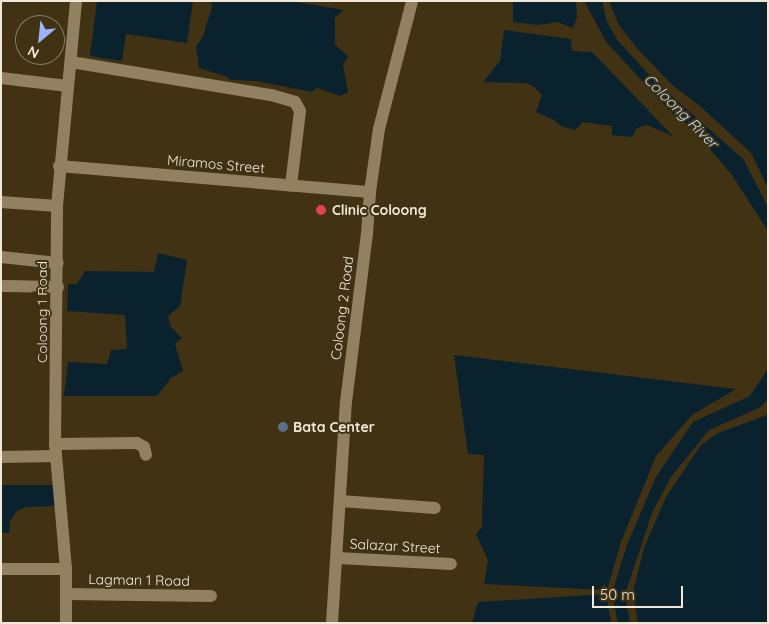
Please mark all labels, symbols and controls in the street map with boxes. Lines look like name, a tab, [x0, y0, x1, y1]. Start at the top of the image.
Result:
north arrow	[15, 15, 65, 65]
text: N	[25, 42, 42, 63]
water label: Coloong River	[640, 70, 722, 152]
street label: Miramos Street	[166, 151, 266, 177]
place label: Clinic Coloong	[332, 202, 427, 218]
marker: Clinic Coloong	[314, 203, 328, 217]
street label: Coloong 2 Road	[327, 255, 357, 361]
street label: Coloong 1 Road	[34, 261, 50, 363]
place label: Bata Center	[293, 419, 375, 435]
marker: Bata Center	[277, 421, 289, 433]
street label: Salazar Street	[349, 535, 441, 557]
street label: Lagman 1 Road	[88, 571, 190, 589]
scale bar	[594, 576, 685, 608]
text: 50 m	[600, 585, 635, 604]

